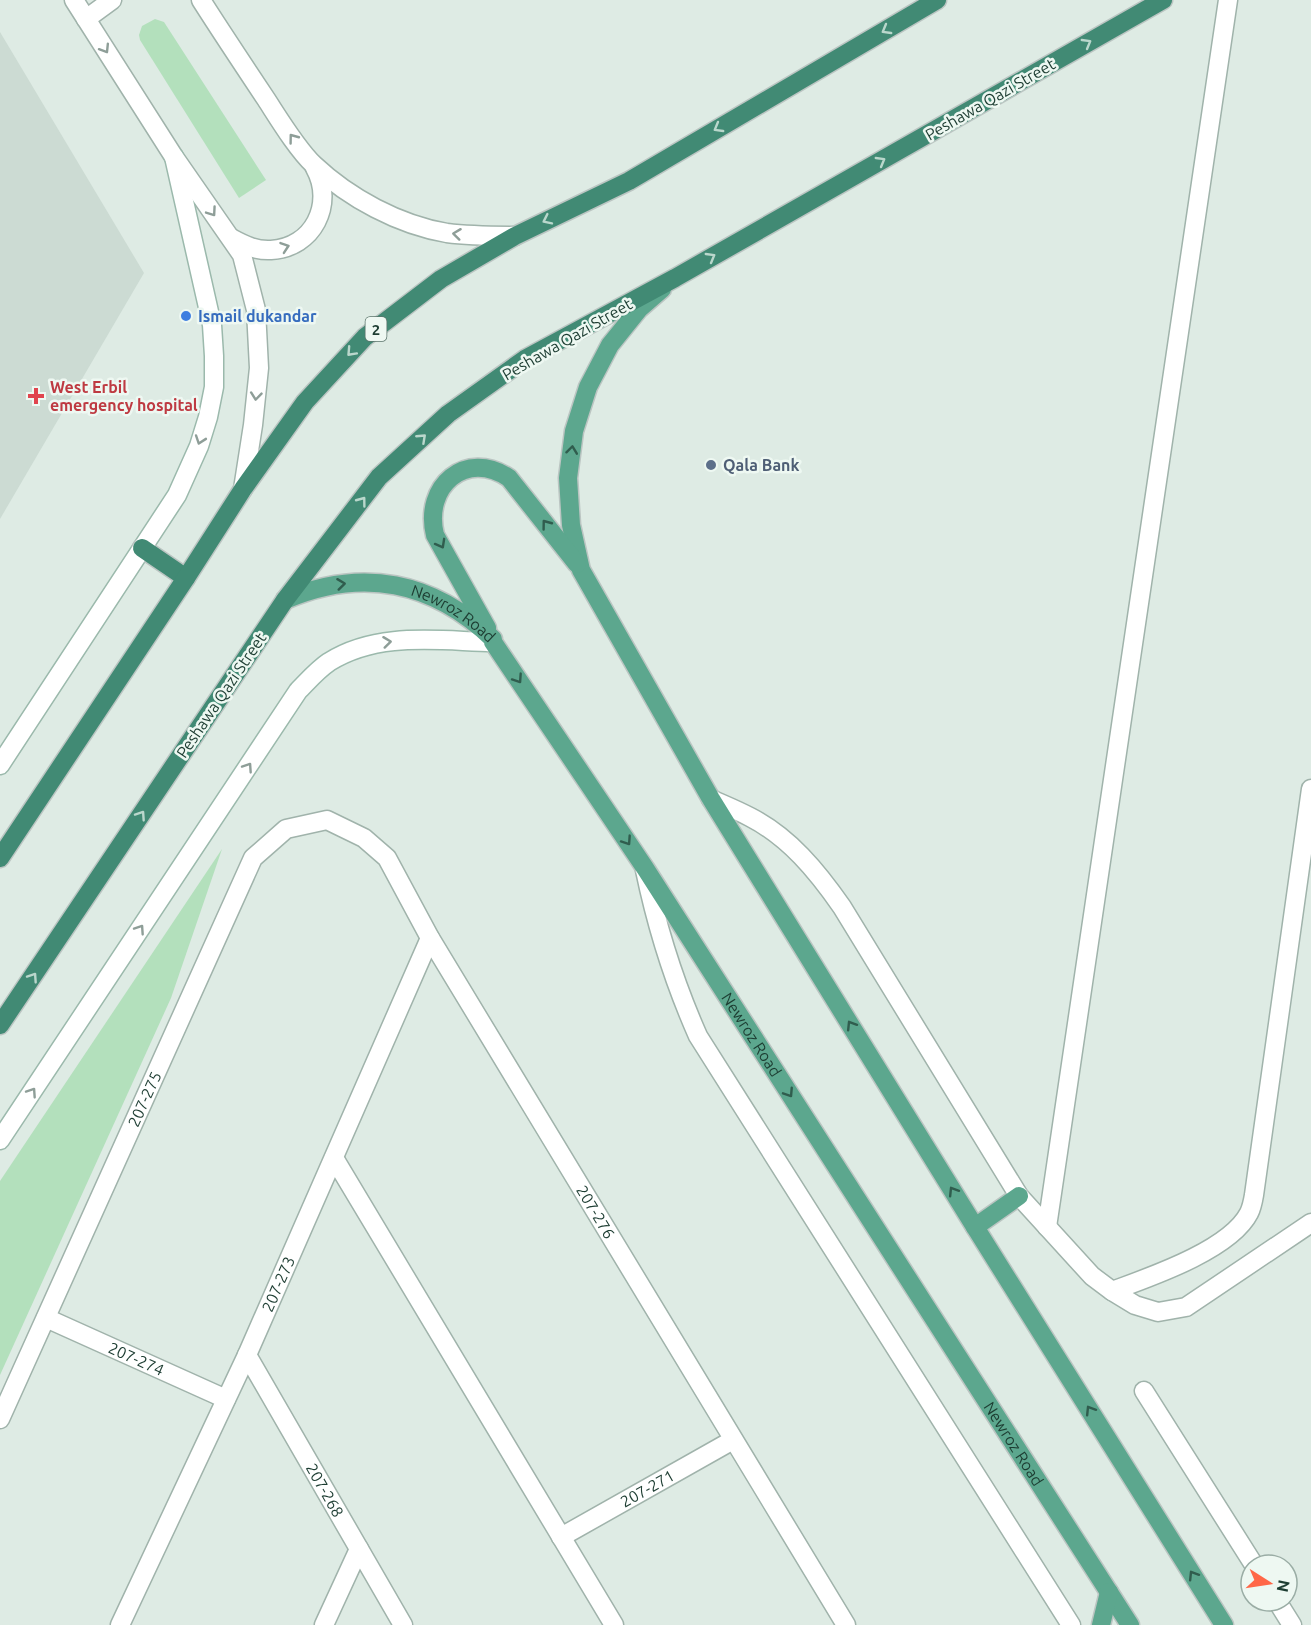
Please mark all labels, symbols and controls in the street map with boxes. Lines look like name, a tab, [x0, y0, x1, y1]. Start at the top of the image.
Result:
one-way arrow	[882, 22, 892, 34]
one-way arrow	[1081, 39, 1091, 51]
one-way arrow	[98, 43, 109, 54]
street label: Peshawa Qazi Street	[922, 54, 1059, 144]
one-way arrow	[714, 121, 724, 133]
one-way arrow	[289, 134, 300, 145]
one-way arrow	[875, 156, 885, 168]
one-way arrow	[205, 206, 216, 217]
one-way arrow	[542, 213, 553, 225]
one-way arrow	[452, 228, 461, 241]
one-way arrow	[279, 241, 289, 254]
one-way arrow	[705, 253, 715, 264]
street label: Peshawa Qazi Street	[499, 294, 636, 384]
place label: Ismail dukandar	[198, 307, 317, 325]
marker: Ismail dukandar	[179, 309, 193, 323]
road number: 2	[366, 317, 386, 341]
one-way arrow	[347, 346, 358, 356]
place label: West Erbil emergency hospital	[50, 378, 198, 414]
marker: West Erbil emergency hospital	[27, 387, 45, 405]
one-way arrow	[250, 392, 263, 401]
one-way arrow	[195, 434, 208, 445]
one-way arrow	[416, 434, 426, 445]
one-way arrow	[565, 446, 577, 455]
place label: Qala Bank	[723, 456, 799, 474]
marker: Qala Bank	[704, 458, 718, 472]
one-way arrow	[354, 496, 365, 507]
one-way arrow	[542, 519, 553, 530]
one-way arrow	[433, 538, 445, 548]
one-way arrow	[336, 578, 345, 591]
street label: Newroz Road	[409, 581, 499, 646]
street label: Peshawa Qazi Street	[172, 628, 270, 761]
one-way arrow	[382, 636, 391, 649]
one-way arrow	[511, 672, 522, 683]
one-way arrow	[240, 762, 251, 773]
one-way arrow	[134, 810, 145, 821]
one-way arrow	[620, 834, 631, 845]
one-way arrow	[133, 925, 144, 936]
one-way arrow	[25, 972, 36, 983]
street label: Newroz Road	[718, 989, 785, 1080]
one-way arrow	[846, 1021, 858, 1031]
street label: 207-275	[124, 1069, 165, 1130]
one-way arrow	[25, 1087, 36, 1098]
one-way arrow	[782, 1087, 794, 1097]
street label: 207-276	[573, 1182, 619, 1242]
one-way arrow	[949, 1187, 961, 1197]
street label: 207-273	[258, 1253, 298, 1314]
street label: 207-274	[106, 1338, 167, 1379]
street label: Newroz Road	[980, 1398, 1047, 1489]
one-way arrow	[1085, 1406, 1097, 1416]
street label: 207-268	[303, 1460, 348, 1520]
street label: 207-271	[617, 1466, 677, 1511]
north arrow	[1239, 1553, 1299, 1613]
one-way arrow	[1190, 1571, 1201, 1582]
text: N	[1274, 1578, 1294, 1594]

